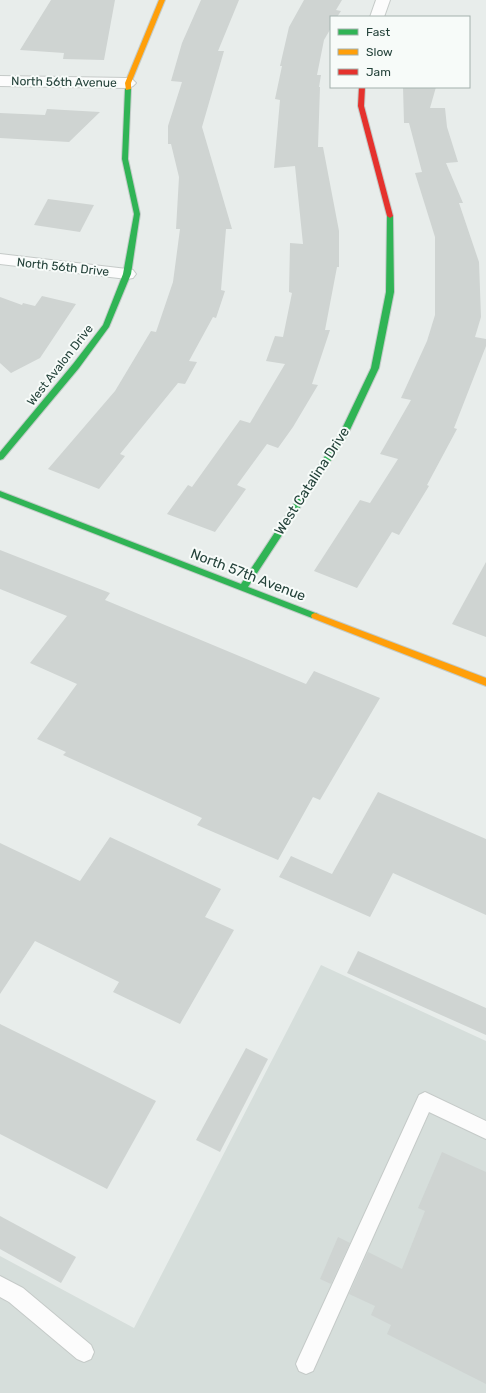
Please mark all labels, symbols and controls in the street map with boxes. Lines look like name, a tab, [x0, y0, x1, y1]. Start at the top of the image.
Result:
legend	[330, 16, 470, 88]
text: Fast	[366, 25, 390, 39]
text: Slow	[366, 45, 393, 59]
text: Jam	[366, 65, 391, 79]
street label: North 56th Avenue	[11, 74, 117, 90]
street label: North 56th Drive	[16, 255, 110, 279]
street label: West Avalon Drive	[24, 321, 96, 408]
street label: West Catalina Drive	[271, 424, 353, 538]
street label: North 57th Avenue	[188, 545, 308, 605]

